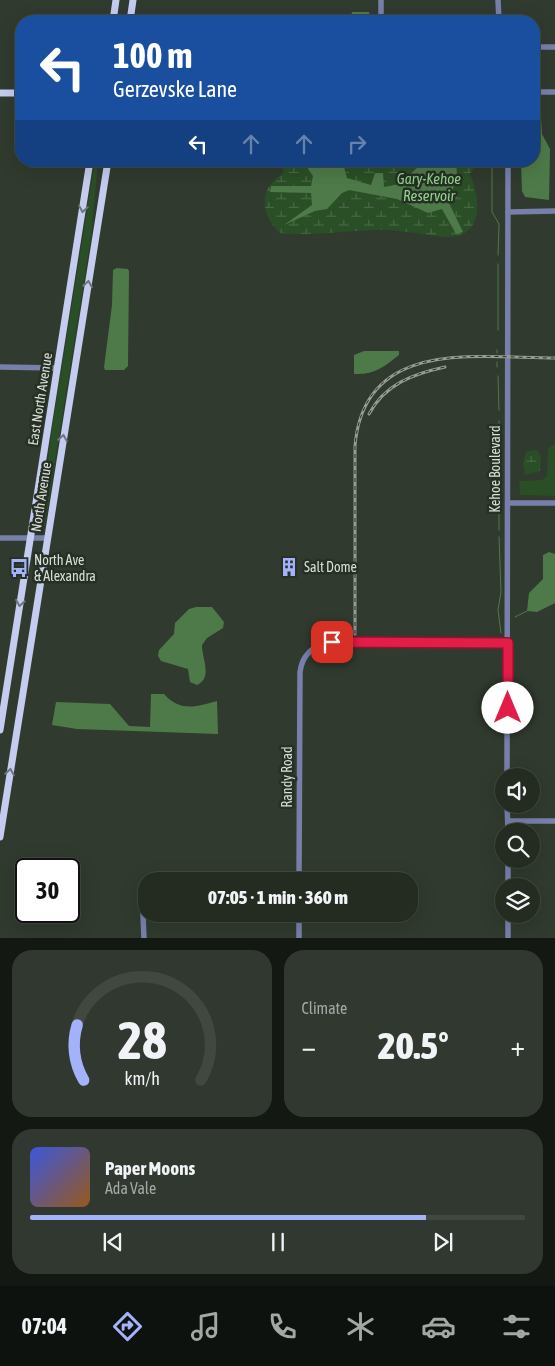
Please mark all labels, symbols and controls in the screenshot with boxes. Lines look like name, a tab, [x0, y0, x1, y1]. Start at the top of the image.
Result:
icon: left	[30, 35, 95, 100]
text: 100 m	[113, 35, 192, 75]
text: Gerzevske Lane	[113, 76, 237, 102]
icon: left	[184, 130, 212, 158]
icon: ahead	[237, 130, 265, 158]
icon: ahead	[290, 130, 318, 158]
icon: right	[343, 130, 371, 158]
water label: Gary-Kehoe Reservoir	[397, 170, 461, 204]
one-way arrow	[78, 206, 89, 214]
one-way arrow	[82, 279, 92, 288]
street label: East North Avenue	[25, 351, 55, 447]
street label: Kehoe Boulevard	[487, 425, 503, 513]
one-way arrow	[58, 434, 68, 442]
street label: North Avenue	[28, 461, 54, 533]
place label: North Ave & Alexandra	[34, 552, 96, 584]
building icon: Salt Dome	[278, 556, 300, 578]
bus stop icon: North Ave & Alexandra	[8, 557, 30, 579]
place label: Salt Dome	[304, 559, 357, 575]
one-way arrow	[16, 599, 26, 607]
pin	[311, 621, 353, 663]
icon: arrive	[318, 628, 346, 656]
position arrow	[481, 681, 533, 733]
street label: Randy Road	[279, 746, 295, 808]
one-way arrow	[5, 767, 15, 776]
map controls	[495, 768, 540, 923]
button: sound	[495, 768, 540, 813]
button: search	[495, 823, 540, 868]
speed limit sign: 30	[15, 858, 80, 923]
button: layers	[495, 878, 540, 923]
text: 07:05 · 1 min · 360 m	[208, 886, 348, 908]
text: Climate	[302, 999, 347, 1017]
text: 28	[117, 1010, 166, 1070]
text: 20.5°	[378, 1024, 449, 1067]
text: −	[302, 1030, 316, 1062]
text: +	[510, 1030, 525, 1062]
text: km/h	[124, 1068, 159, 1089]
text: Paper Moons	[105, 1157, 195, 1179]
text: Ada Vale	[105, 1179, 156, 1197]
icon: previous	[99, 1228, 127, 1256]
icon: pause	[264, 1228, 292, 1256]
icon: next	[429, 1228, 457, 1256]
icon: directions	[110, 1309, 145, 1344]
icon: music	[188, 1309, 223, 1344]
icon: phone	[265, 1309, 300, 1344]
icon: climate	[343, 1309, 378, 1344]
icon: car	[421, 1309, 456, 1344]
icon: filters	[499, 1309, 534, 1344]
text: 07:04	[21, 1313, 67, 1339]

